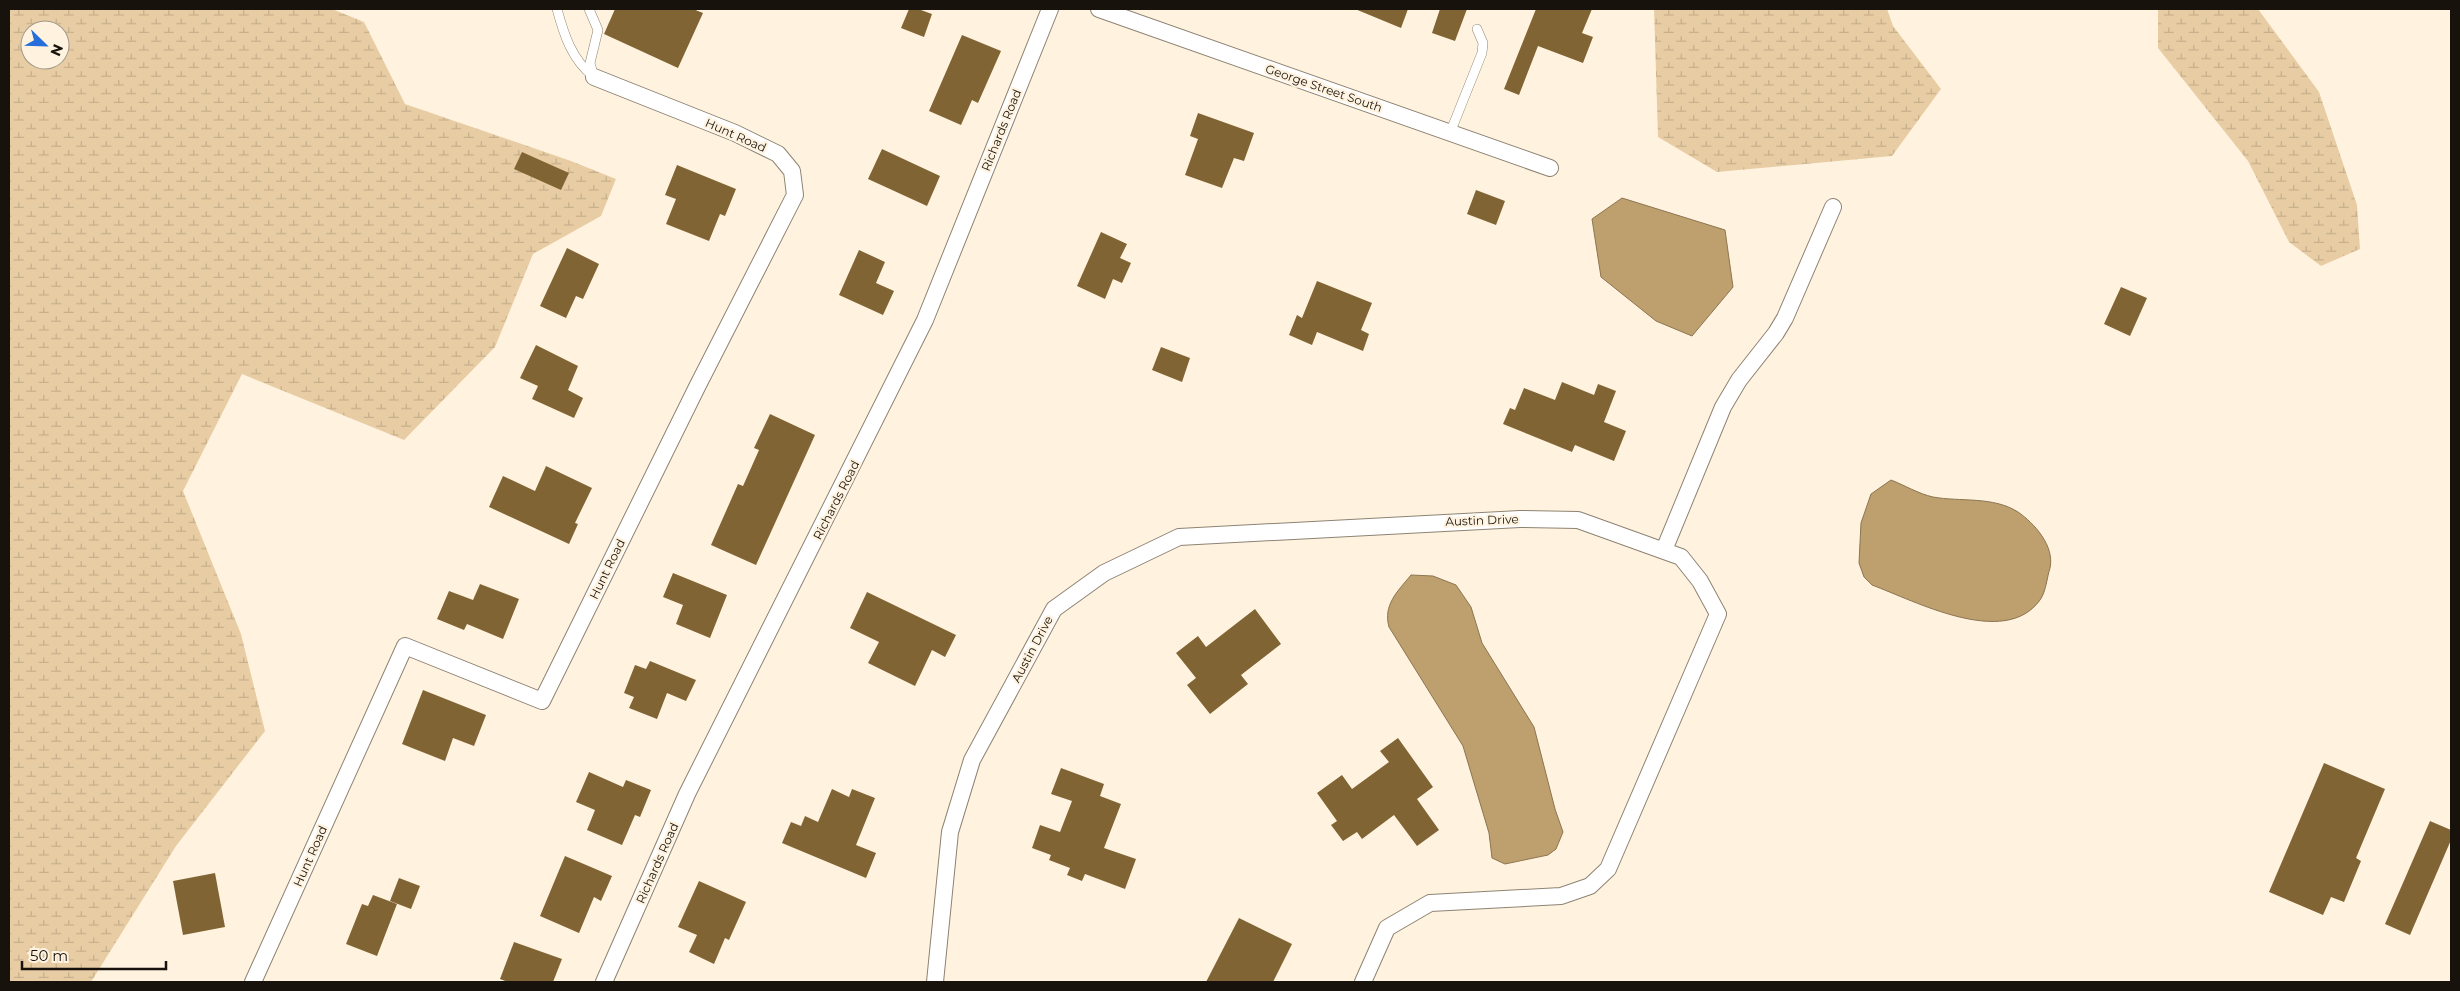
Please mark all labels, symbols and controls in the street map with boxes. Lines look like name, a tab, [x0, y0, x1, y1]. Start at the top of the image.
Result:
north arrow	[20, 20, 70, 70]
text: N	[46, 41, 67, 59]
street label: George Street South	[1264, 61, 1384, 115]
street label: Richards Road	[978, 87, 1024, 173]
street label: Hunt Road	[703, 115, 769, 155]
street label: Richards Road	[810, 458, 862, 542]
street label: Austin Drive	[1445, 511, 1519, 529]
street label: Hunt Road	[586, 536, 628, 602]
street label: Austin Drive	[1008, 613, 1056, 685]
street label: Richards Road	[632, 820, 682, 906]
street label: Hunt Road	[290, 823, 330, 889]
scale bar	[22, 938, 166, 970]
text: 50 m	[30, 946, 68, 965]

